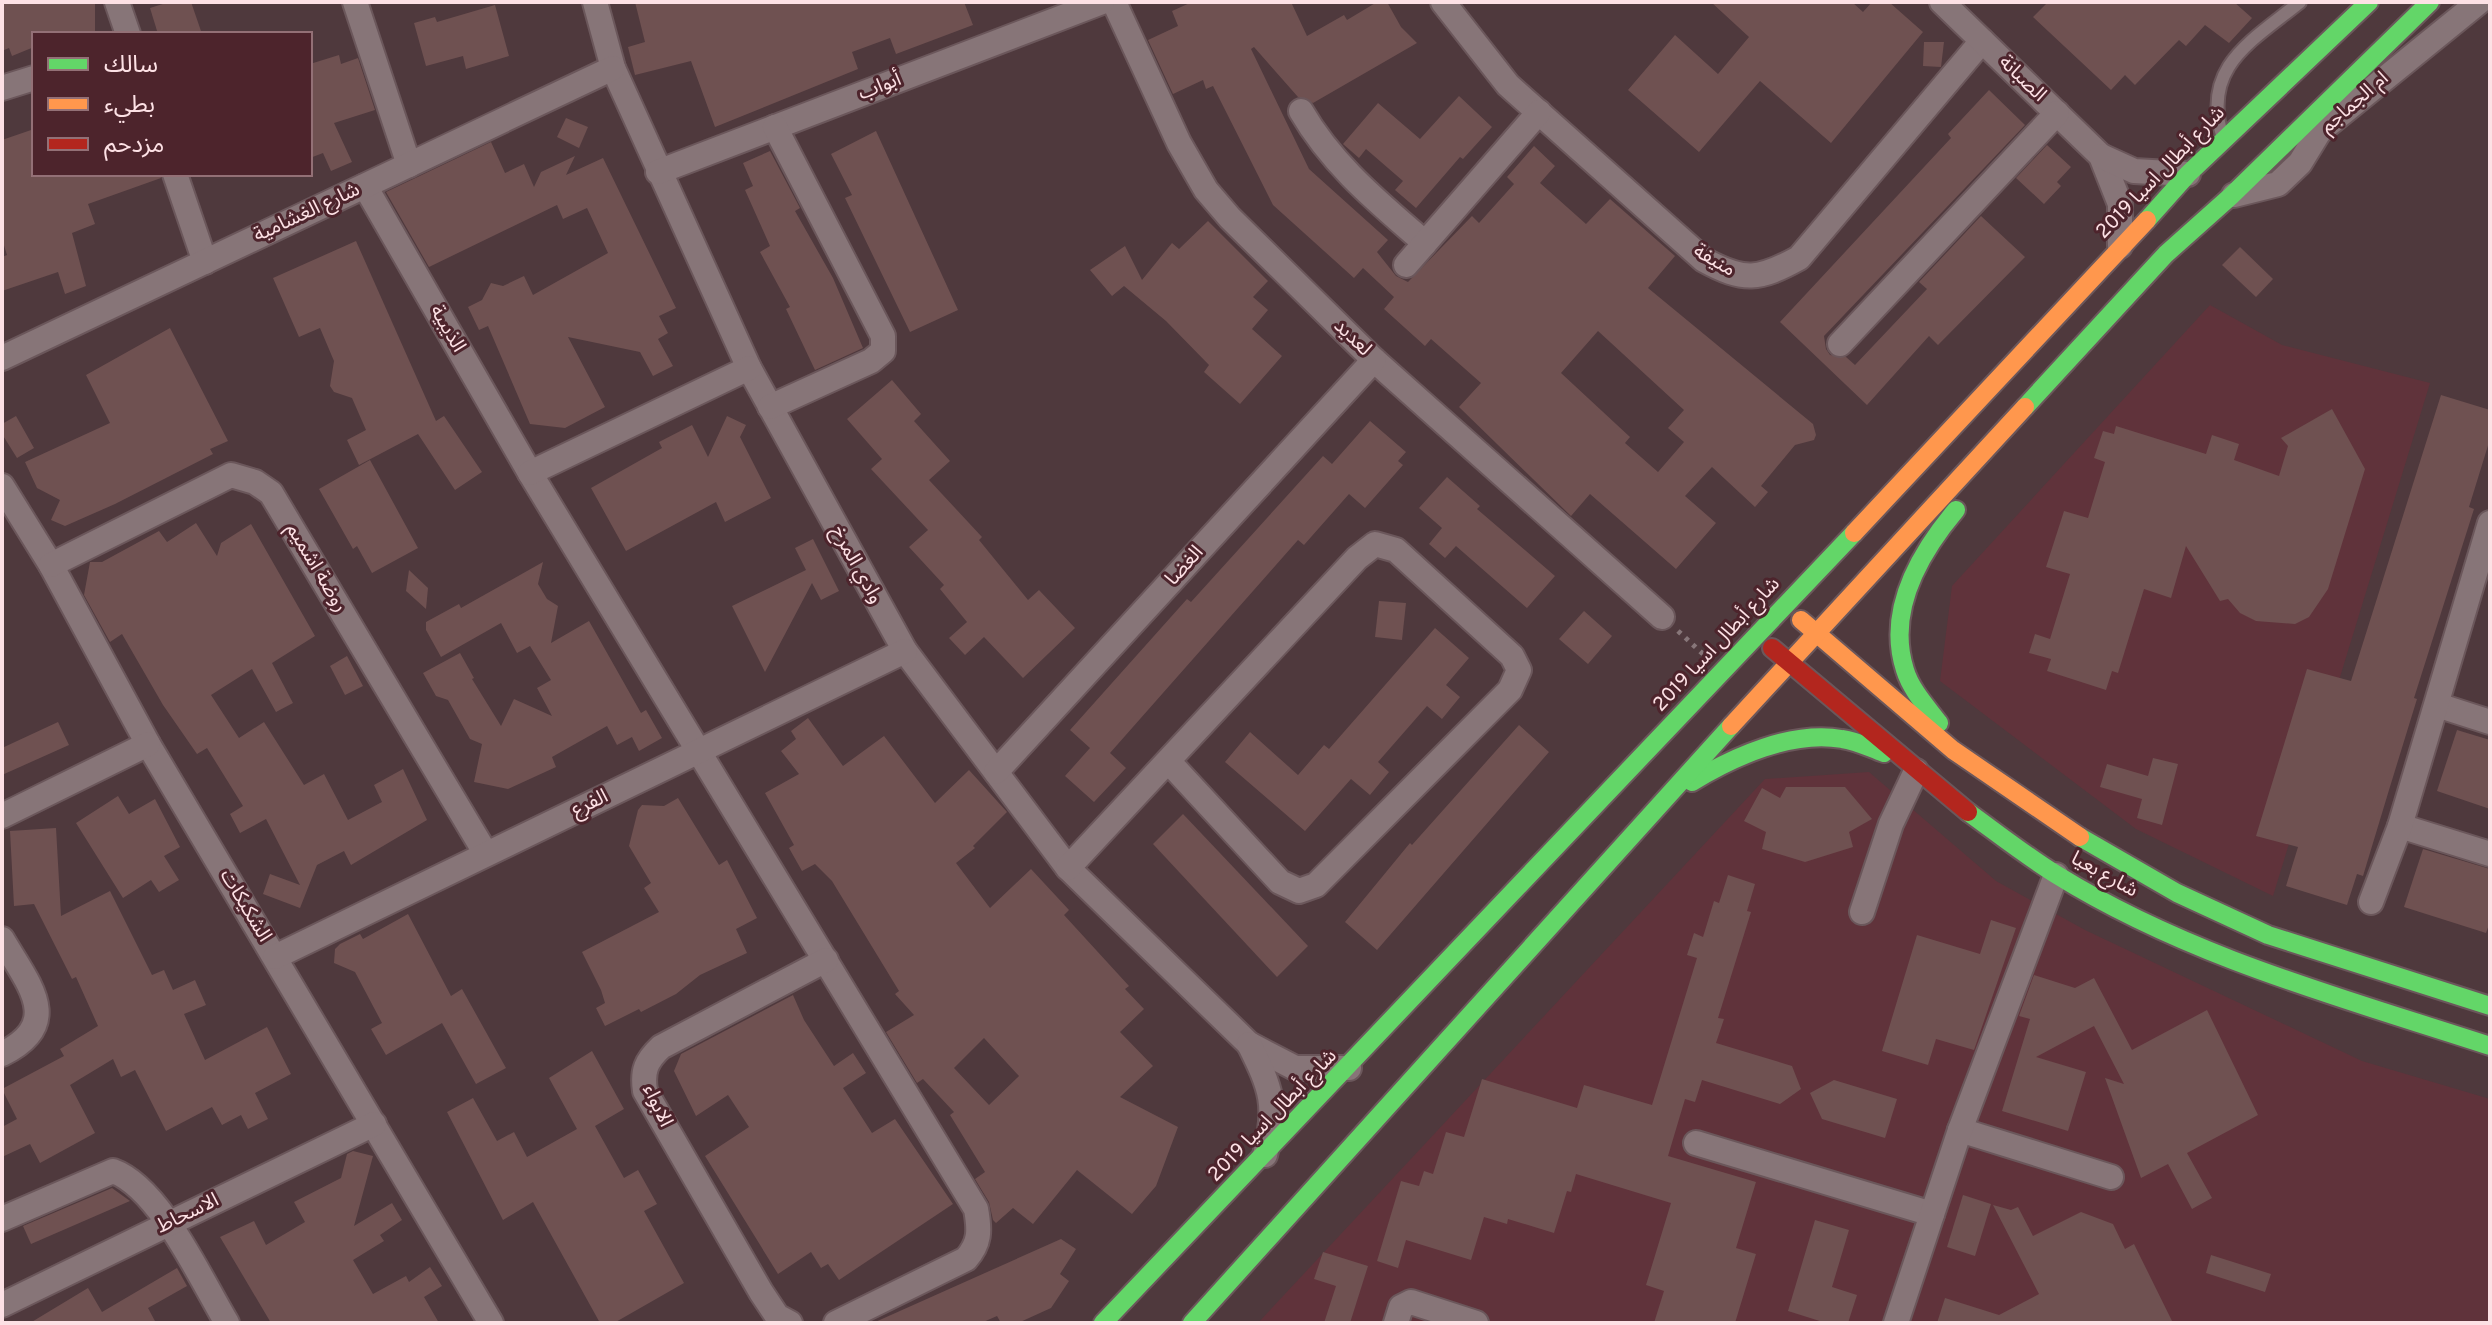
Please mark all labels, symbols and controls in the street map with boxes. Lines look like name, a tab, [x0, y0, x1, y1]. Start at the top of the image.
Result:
legend	[32, 32, 312, 176]
street label: الصبانة	[1993, 50, 2051, 108]
text: سالك	[104, 51, 158, 81]
street label: أبواب	[855, 66, 905, 107]
street label: ام الجماجم	[2315, 66, 2395, 140]
text: بطيء	[104, 91, 155, 123]
street label: شارع أبطال اسيا 2019	[2090, 101, 2231, 245]
text: مزدحم	[104, 131, 164, 161]
street label: شارع الغشامية	[250, 177, 364, 249]
street label: منيفة	[1688, 239, 1740, 283]
street label: الذيبية	[423, 301, 471, 357]
street label: لعديد	[1328, 314, 1376, 362]
street label: روضة اشميم	[279, 519, 353, 617]
street label: وادي المرخ	[823, 521, 888, 609]
street label: الغضا	[1160, 541, 1210, 591]
street label: شارع أبطال اسيا 2019	[1647, 572, 1786, 718]
street label: الفرع	[567, 784, 613, 824]
street label: شارع بعيا	[2066, 846, 2142, 904]
street label: الشكيكات	[213, 865, 277, 947]
street label: شارع أبطال اسيا 2019	[1202, 1044, 1343, 1188]
street label: الابواء	[636, 1080, 678, 1132]
street label: الاسحاط	[152, 1188, 224, 1240]

